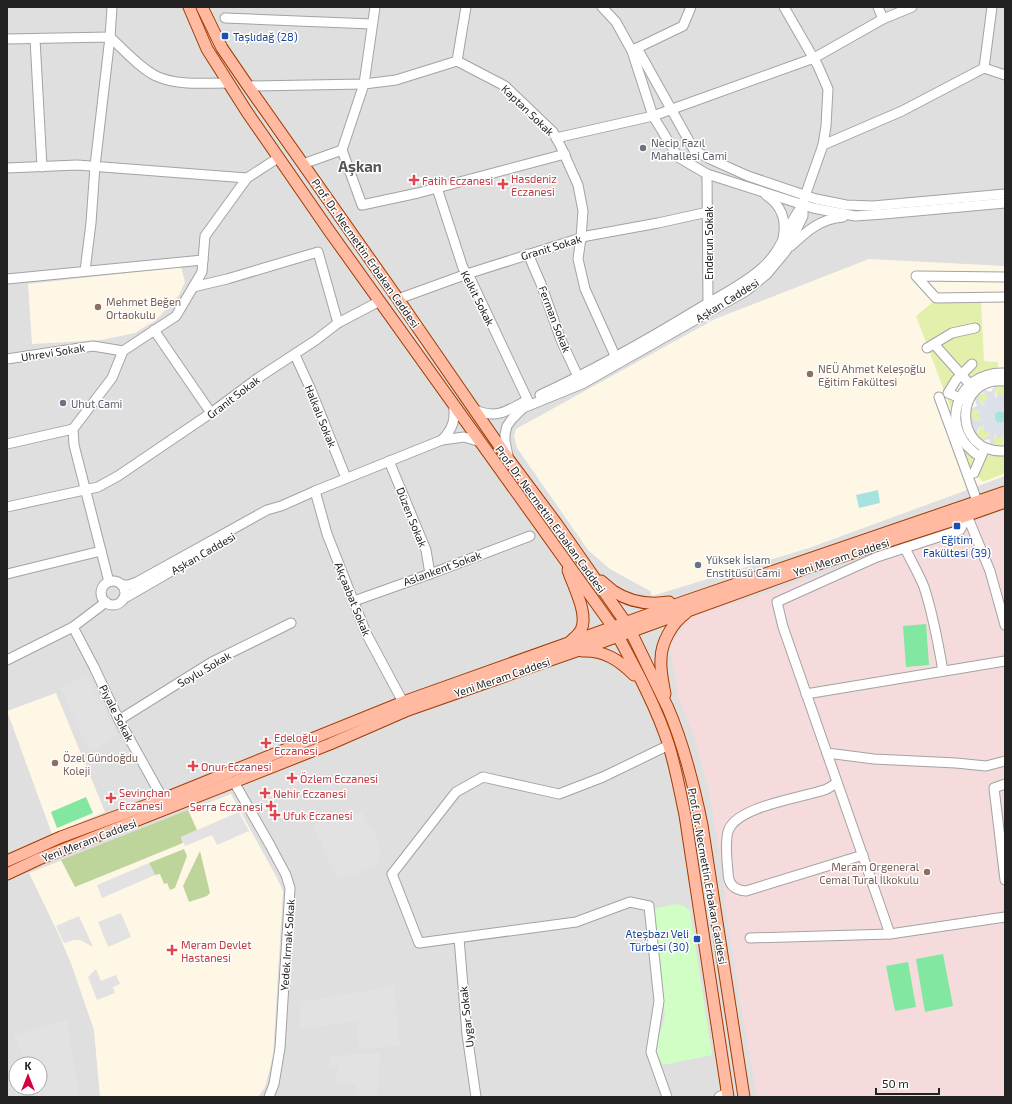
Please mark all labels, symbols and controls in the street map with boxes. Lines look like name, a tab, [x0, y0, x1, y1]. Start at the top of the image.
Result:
place label: Taşlıdağ (28)	[233, 30, 298, 44]
marker: Taşlıdağ (28)	[220, 31, 230, 41]
street label: Kaptan Sokak	[499, 82, 557, 138]
place label: Necip Fazıl Mahallesi Cami	[651, 136, 727, 162]
marker: Necip Fazıl Mahallesi Cami	[638, 143, 648, 153]
district label: Aşkan	[338, 157, 382, 177]
place label: Hasdeniz Eczanesi	[511, 172, 557, 198]
place label: Fatih Eczanesi	[422, 174, 493, 187]
marker: Fatih Eczanesi	[409, 175, 419, 185]
street label: Prof. Dr. Necmettin Erbakan Caddesi	[309, 176, 423, 330]
marker: Hasdeniz Eczanesi	[498, 179, 508, 189]
street label: Enderun Sokak	[702, 206, 715, 280]
street label: Granit Sokak	[519, 231, 583, 262]
street label: Kelkit Sokak	[459, 268, 498, 328]
street label: Aşkan Caddesi	[693, 275, 762, 325]
street label: Ferman Sokak	[536, 284, 574, 354]
place label: Mehmet Beğen Ortaokulu	[106, 295, 181, 321]
marker: Mehmet Beğen Ortaokulu	[93, 302, 103, 312]
street label: Uhrevi Sokak	[20, 340, 86, 363]
place label: NEÜ Ahmet Keleşoğlu Eğitim Fakültesi	[818, 361, 926, 388]
marker: NEÜ Ahmet Keleşoğlu Eğitim Fakültesi	[805, 369, 815, 379]
street label: Granit Sokak	[204, 373, 262, 421]
street label: Halkalı Sokak	[303, 383, 340, 450]
place label: Uhut Cami	[71, 397, 122, 410]
marker: Uhut Cami	[58, 398, 68, 408]
street label: Prof. Dr. Necmettin Erbakan Caddesi	[493, 443, 609, 595]
street label: Düzen Sokak	[394, 485, 430, 549]
marker: Eğitim Fakültesi (39)	[952, 521, 962, 531]
street label: Aşkan Caddesi	[169, 529, 238, 578]
place label: Eğitim Fakültesi (39)	[923, 533, 991, 559]
street label: Yeni Meram Caddesi	[791, 535, 891, 579]
street label: Aslankent Sokak	[401, 548, 483, 588]
place label: Yüksek İslam Enstitüsü Cami	[706, 553, 781, 579]
street label: Akçaabat Sokak	[331, 560, 374, 638]
marker: Yüksek İslam Enstitüsü Cami	[693, 560, 703, 570]
street label: Soylu Sokak	[175, 648, 233, 690]
street label: Yeni Meram Caddesi	[452, 655, 552, 699]
street label: Piyale Sokak	[97, 682, 137, 744]
place label: Edeloğlu Eczanesi	[274, 731, 318, 757]
marker: Edeloğlu Eczanesi	[261, 738, 271, 748]
place label: Özel Gündoğdu Koleji	[63, 750, 138, 778]
marker: Özel Gündoğdu Koleji	[50, 758, 60, 768]
place label: Onur Eczanesi	[201, 760, 271, 773]
marker: Onur Eczanesi	[188, 761, 198, 771]
place label: Özlem Eczanesi	[300, 771, 378, 785]
marker: Özlem Eczanesi	[287, 773, 297, 783]
place label: Sevinçhan Eczanesi	[119, 786, 170, 812]
place label: Nehir Eczanesi	[273, 787, 346, 800]
street label: Prof. Dr. Necmettin Erbakan Caddesi	[686, 787, 730, 965]
marker: Nehir Eczanesi	[260, 788, 270, 798]
marker: Sevinçhan Eczanesi	[106, 793, 116, 803]
place label: Serra Eczanesi	[190, 800, 263, 813]
marker: Serra Eczanesi	[266, 801, 276, 811]
place label: Ufuk Eczanesi	[283, 809, 353, 822]
marker: Ufuk Eczanesi	[270, 810, 280, 820]
street label: Yeni Meram Caddesi	[40, 816, 138, 864]
place label: Meram Orgeneral Cemal Tural İlkokulu	[819, 860, 920, 886]
marker: Meram Orgeneral Cemal Tural İlkokulu	[922, 867, 932, 877]
street label: Yedek Irmak Sokak	[277, 898, 297, 991]
place label: Ateşbazı Veli Türbesi (30)	[626, 927, 689, 953]
marker: Ateşbazı Veli Türbesi (30)	[692, 934, 702, 944]
place label: Meram Devlet Hastanesi	[181, 938, 251, 964]
marker: Meram Devlet Hastanesi	[166, 944, 178, 956]
street label: Uygar Sokak	[456, 985, 476, 1048]
north arrow	[8, 1056, 48, 1096]
text: K	[25, 1059, 32, 1072]
scale bar	[876, 1070, 939, 1096]
text: 50 m	[882, 1076, 909, 1090]

